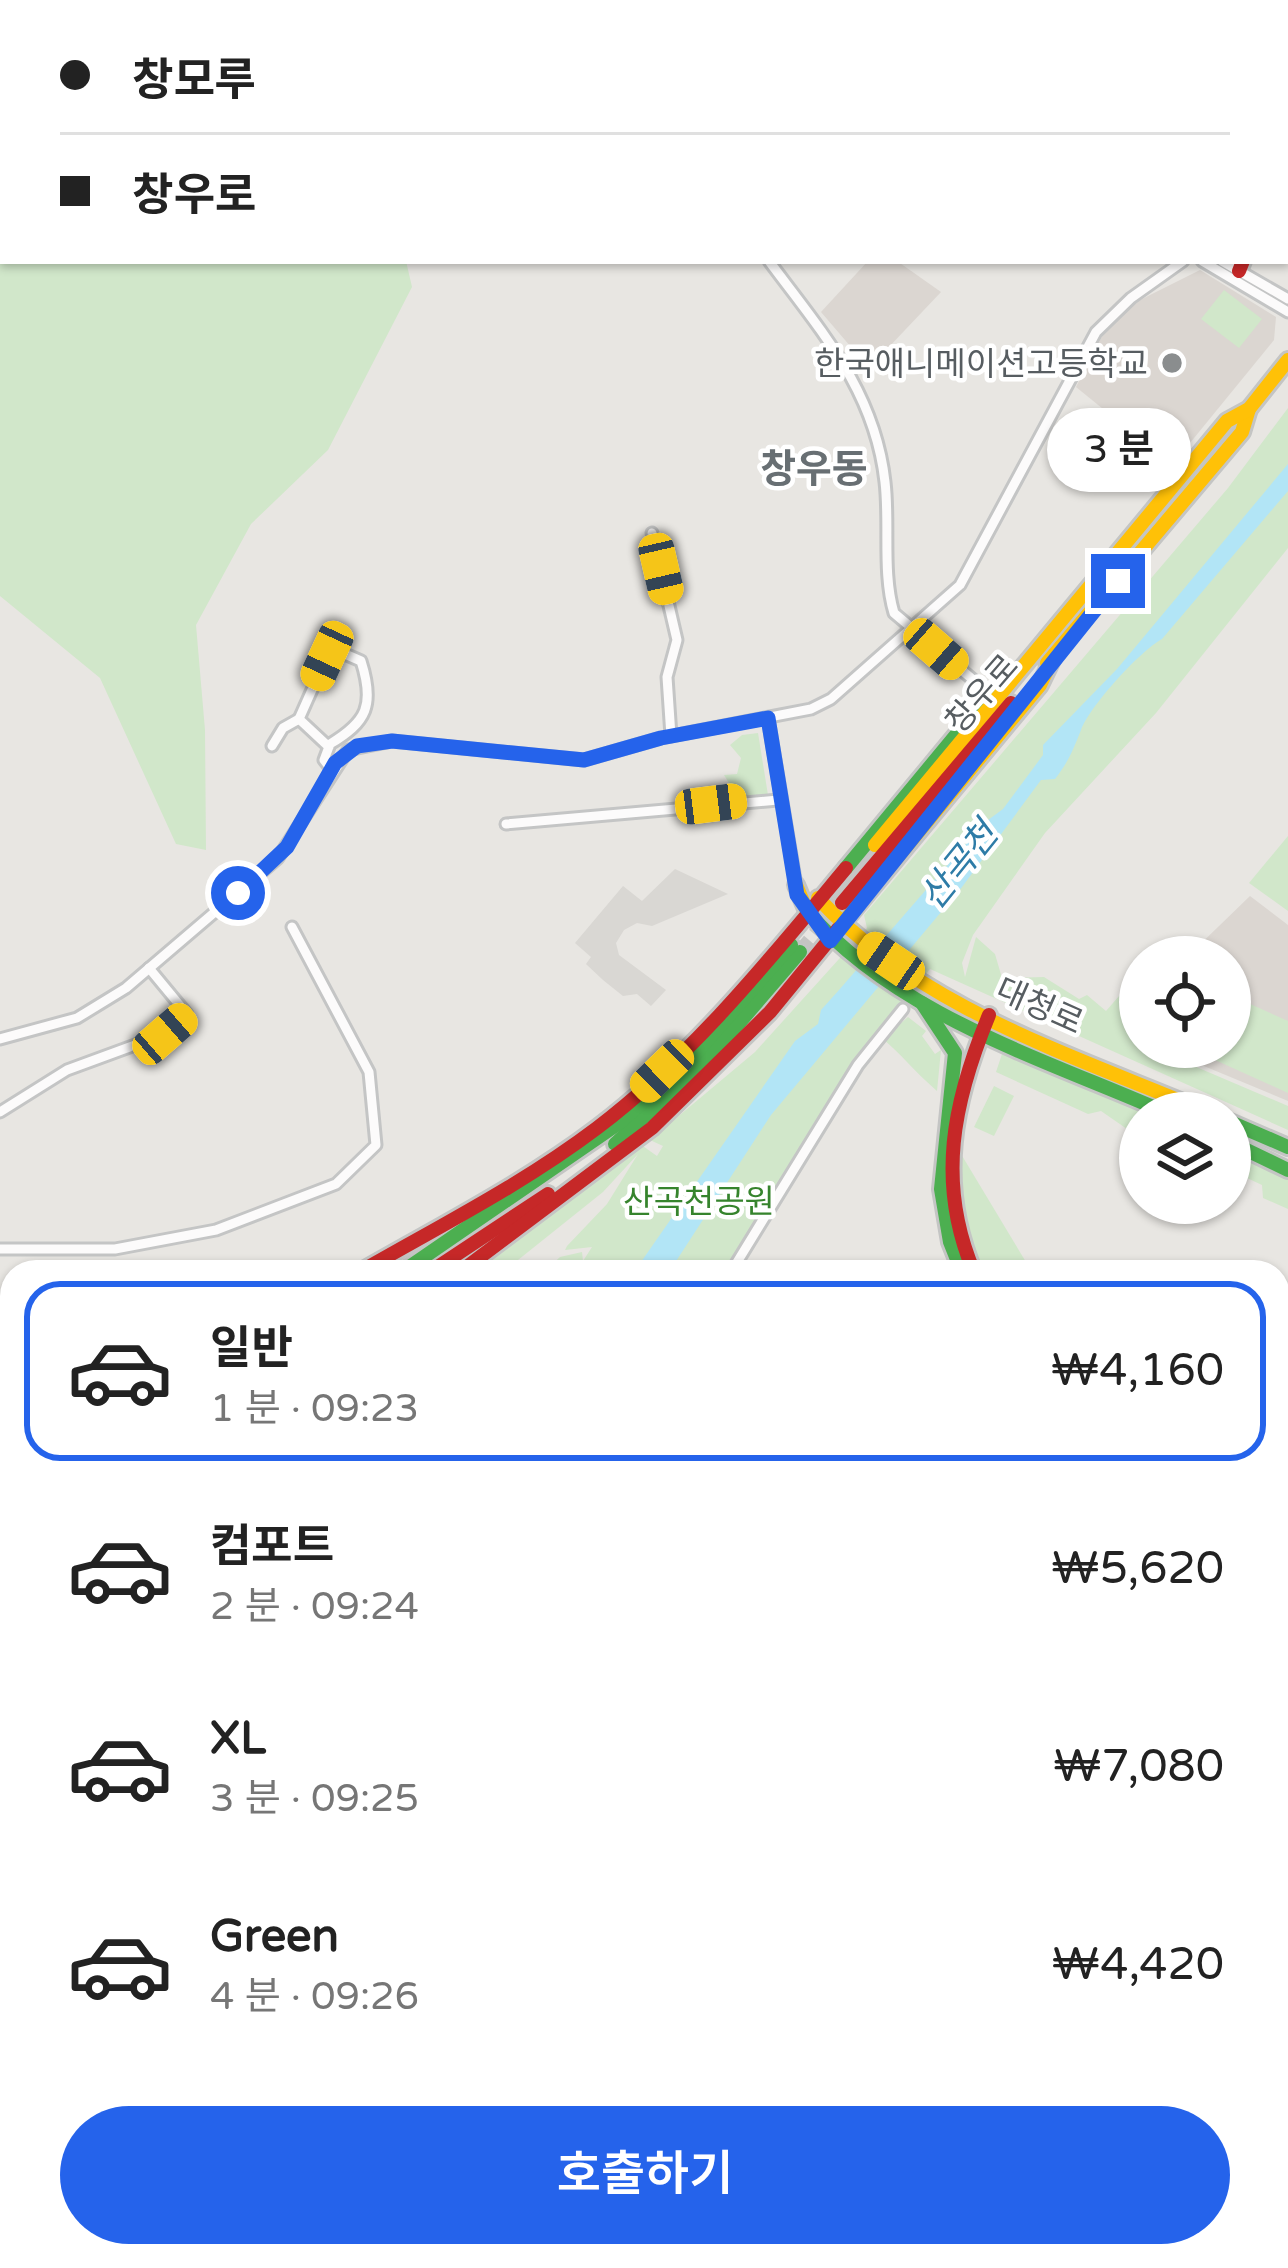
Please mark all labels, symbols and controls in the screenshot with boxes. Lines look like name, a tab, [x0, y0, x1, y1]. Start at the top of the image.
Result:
text: 창모루	[132, 54, 256, 108]
text: 창우로	[132, 169, 256, 223]
place label: 한국애니메이션고등학교	[814, 345, 1148, 384]
marker: 한국애니메이션고등학교	[1159, 350, 1185, 376]
callout: 3 분	[1046, 407, 1190, 491]
text: 3 분	[1084, 426, 1154, 473]
district label: 창우동	[760, 446, 868, 493]
car	[635, 530, 687, 608]
route end	[1091, 554, 1145, 608]
car	[897, 612, 975, 686]
car	[295, 616, 359, 696]
street label: 창우로	[938, 647, 1027, 741]
car	[673, 782, 749, 826]
water label: 산곡천	[911, 811, 1010, 918]
route start	[211, 866, 265, 920]
car	[851, 926, 931, 996]
map controls	[1119, 936, 1251, 1224]
button: locate	[1119, 936, 1251, 1068]
street label: 대청로	[990, 970, 1089, 1043]
car	[126, 997, 204, 1071]
car	[624, 1033, 700, 1109]
button: layers	[1119, 1092, 1251, 1224]
park label: 산곡천공원	[623, 1183, 775, 1222]
icon: car	[66, 1317, 174, 1425]
text: 일반	[210, 1322, 293, 1376]
text: ₩4,160	[1051, 1344, 1224, 1398]
text: 1 분 · 09:23	[210, 1385, 419, 1432]
icon: car	[66, 1515, 174, 1623]
text: 컴포트	[210, 1520, 334, 1574]
text: ₩5,620	[1051, 1542, 1224, 1596]
text: 2 분 · 09:24	[210, 1583, 419, 1630]
text: XL	[210, 1712, 266, 1766]
icon: car	[66, 1713, 174, 1821]
text: ₩7,080	[1053, 1740, 1224, 1794]
text: 3 분 · 09:25	[210, 1775, 419, 1822]
text: Green	[210, 1910, 339, 1964]
icon: car	[66, 1911, 174, 2019]
text: ₩4,420	[1052, 1938, 1224, 1992]
text: 4 분 · 09:26	[210, 1973, 419, 2020]
button: 호출하기	[60, 2106, 1230, 2244]

